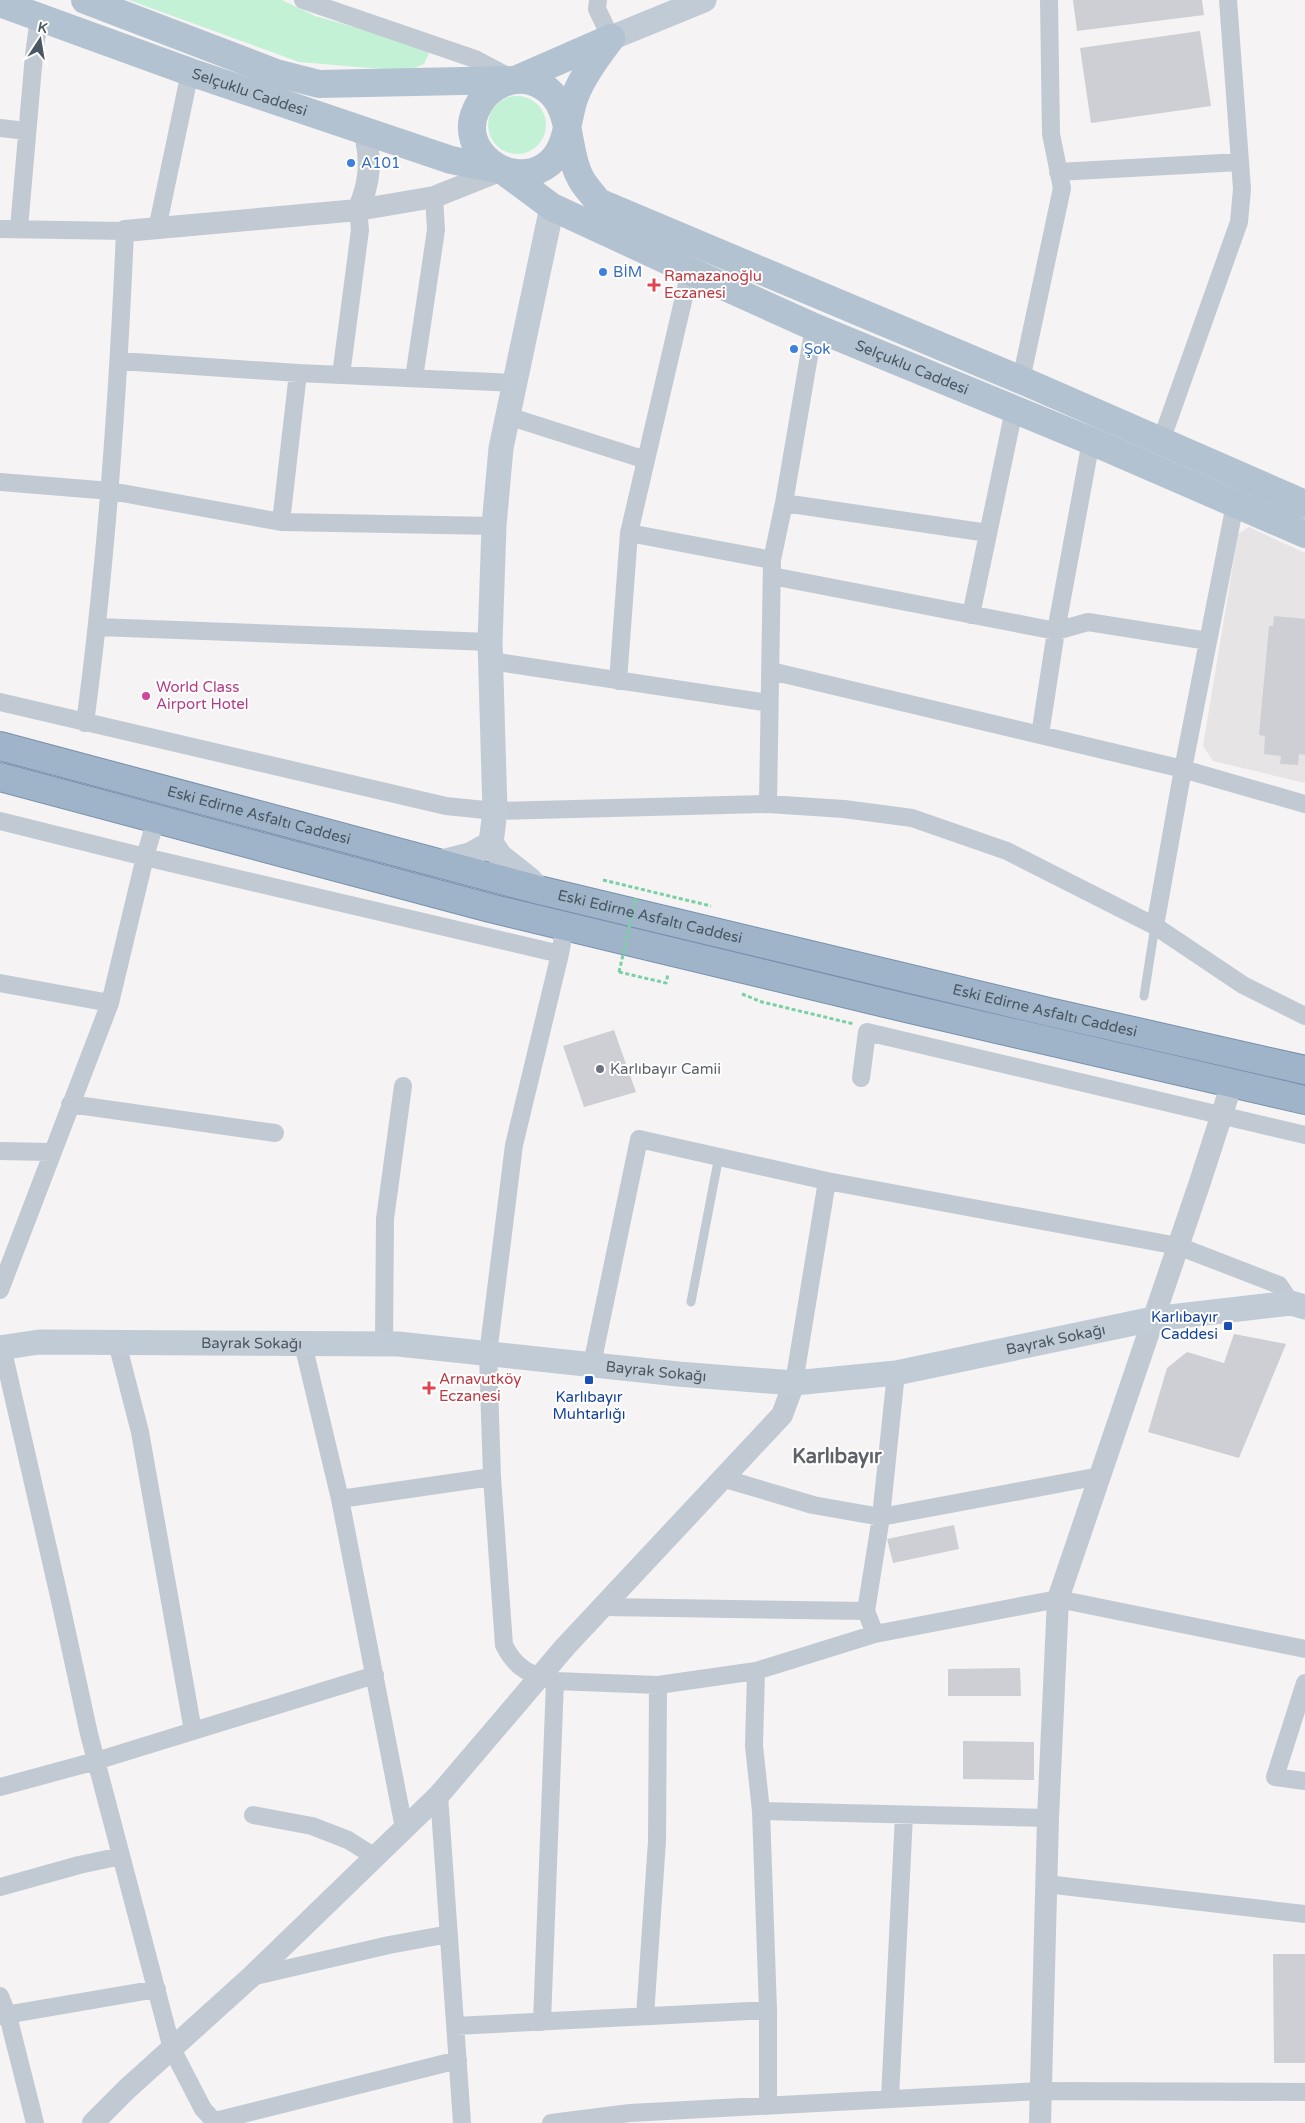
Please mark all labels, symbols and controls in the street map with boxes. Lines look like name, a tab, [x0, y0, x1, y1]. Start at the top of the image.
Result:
north arrow	[15, 15, 65, 65]
text: K	[36, 18, 50, 37]
street label: Selçuklu Caddesi	[189, 64, 310, 120]
place label: A101	[361, 154, 400, 172]
marker: A101	[345, 157, 357, 169]
place label: BİM	[613, 263, 642, 281]
marker: BİM	[597, 266, 609, 278]
place label: Ramazanoğlu Eczanesi	[664, 267, 762, 302]
marker: Ramazanoğlu Eczanesi	[648, 279, 660, 291]
street label: Selçuklu Caddesi	[853, 336, 971, 399]
place label: Şok	[804, 340, 831, 358]
marker: Şok	[788, 343, 800, 355]
place label: World Class Airport Hotel	[156, 678, 249, 713]
marker: World Class Airport Hotel	[140, 690, 152, 702]
street label: Eski Edirne Asfaltı Caddesi	[165, 782, 353, 848]
street label: Eski Edirne Asfaltı Caddesi	[556, 886, 744, 947]
street label: Eski Edirne Asfaltı Caddesi	[951, 980, 1139, 1041]
place label: Karlıbayır Camii	[610, 1060, 721, 1078]
marker: Karlıbayır Camii	[594, 1063, 606, 1075]
place label: Karlıbayır Caddesi	[1151, 1308, 1218, 1343]
street label: Bayrak Sokağı	[1004, 1320, 1107, 1359]
marker: Karlıbayır Caddesi	[1222, 1320, 1234, 1332]
street label: Bayrak Sokağı	[201, 1334, 302, 1352]
street label: Bayrak Sokağı	[605, 1357, 707, 1385]
place label: Arnavutköy Eczanesi	[439, 1370, 521, 1405]
marker: Karlıbayır Muhtarlığı	[583, 1374, 595, 1386]
marker: Arnavutköy Eczanesi	[423, 1382, 435, 1394]
place label: Karlıbayır Muhtarlığı	[553, 1388, 625, 1423]
district label: Karlıbayır	[792, 1445, 882, 1469]

